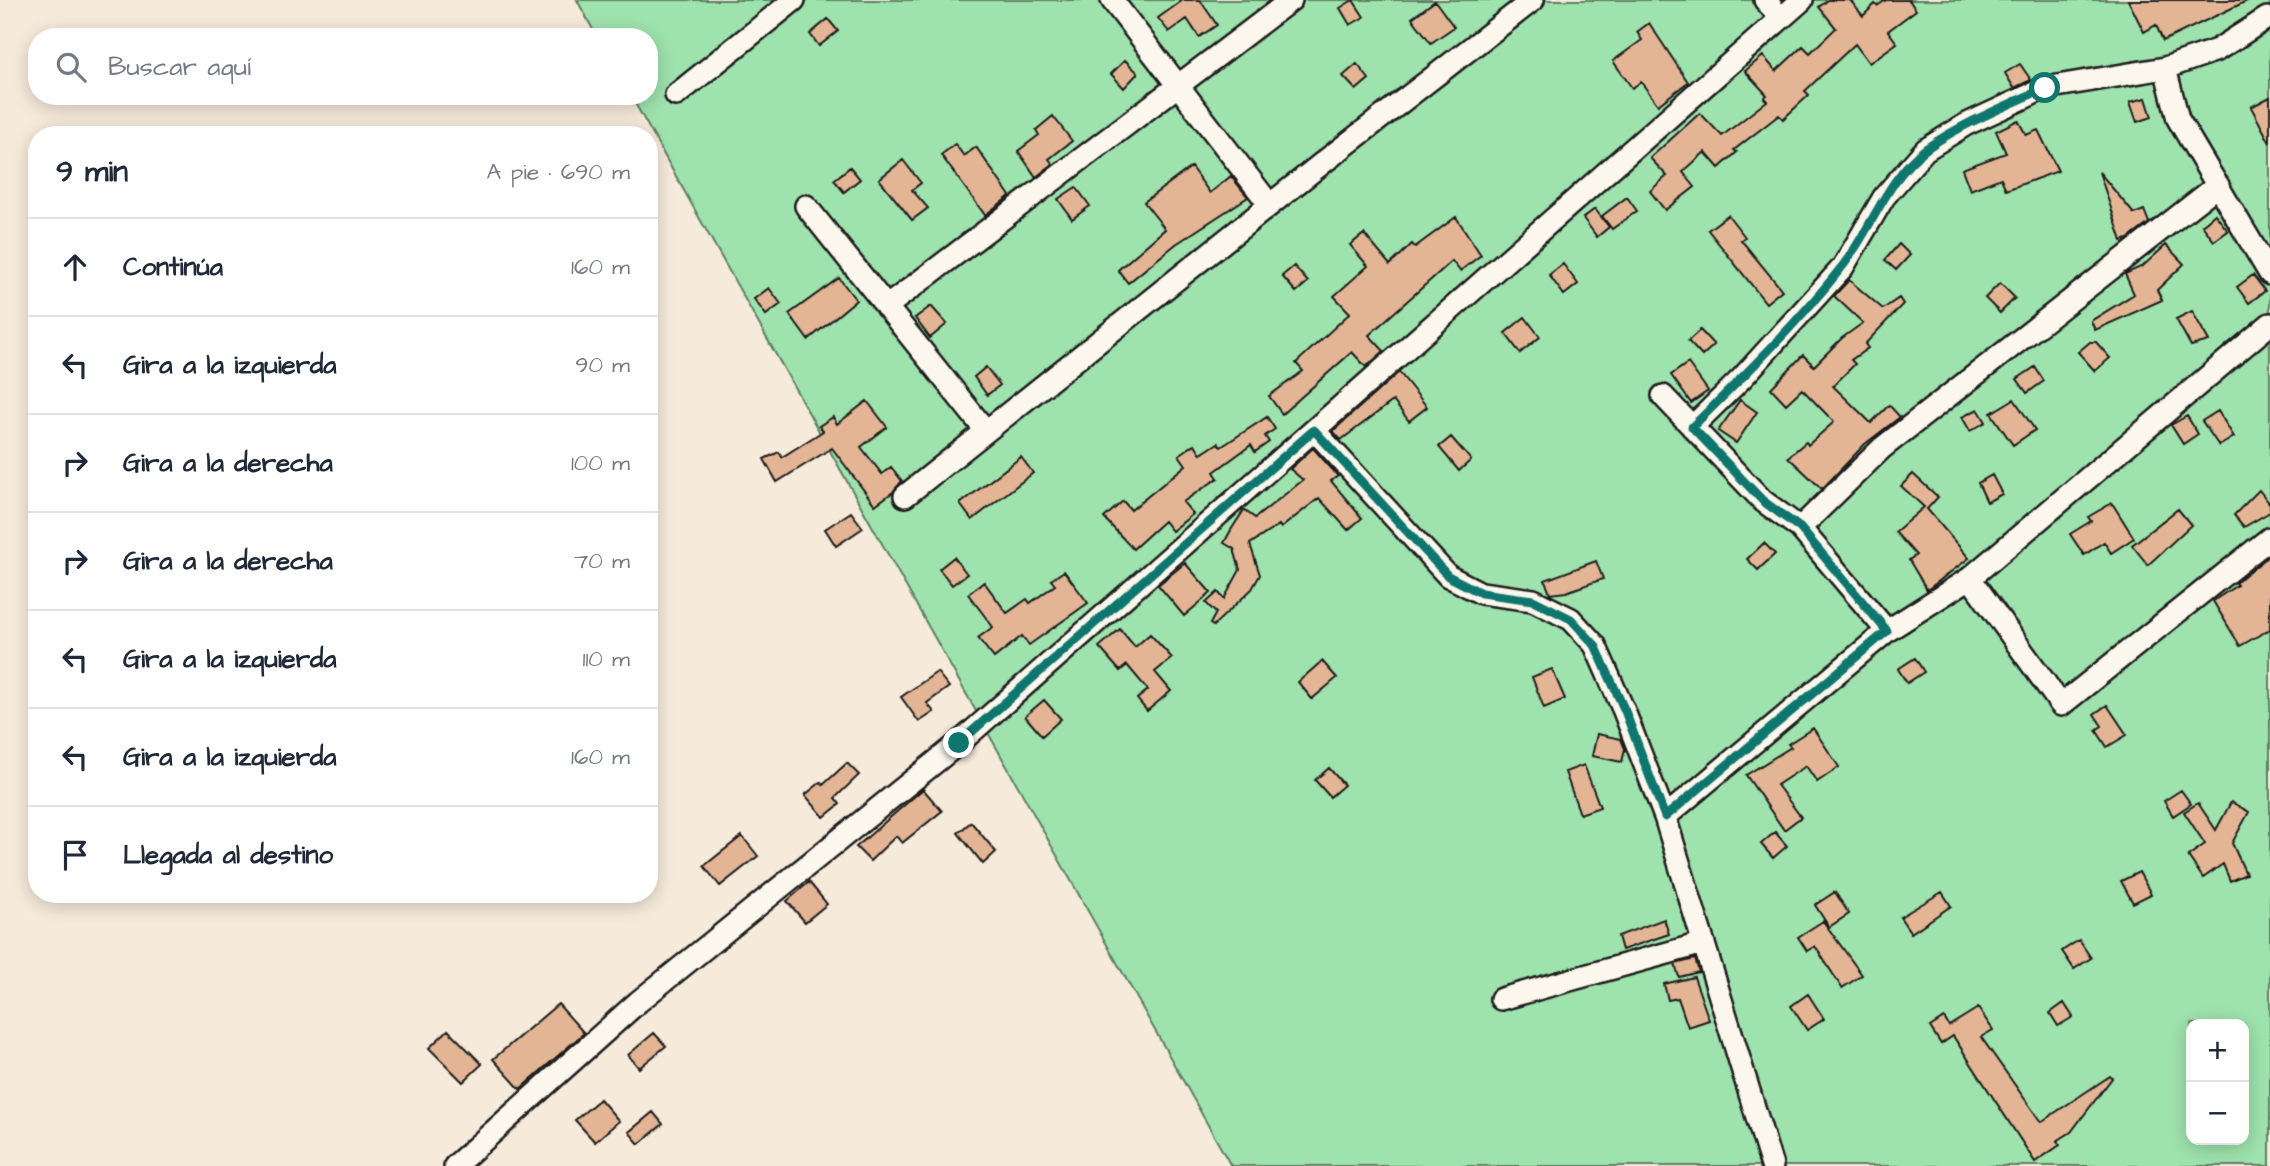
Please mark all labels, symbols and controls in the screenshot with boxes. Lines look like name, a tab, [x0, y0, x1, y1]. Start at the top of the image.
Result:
search box	[28, 28, 658, 105]
icon: search	[52, 48, 90, 86]
text: Buscar aquí	[108, 49, 251, 85]
route start	[2029, 72, 2060, 103]
text: 9 min	[56, 151, 128, 193]
text: A pie · 690 m	[487, 156, 630, 188]
icon: ahead	[56, 248, 94, 286]
text: Continúa	[123, 249, 223, 285]
text: 160 m	[571, 251, 630, 283]
icon: left	[56, 346, 94, 384]
text: Gira a la izquierda	[123, 347, 337, 383]
text: 90 m	[575, 349, 630, 381]
icon: right	[56, 444, 94, 482]
text: Gira a la derecha	[123, 445, 333, 481]
text: 100 m	[571, 447, 630, 479]
icon: right	[56, 542, 94, 580]
text: Gira a la derecha	[123, 543, 333, 579]
text: 70 m	[574, 545, 630, 577]
icon: left	[56, 640, 94, 678]
text: Gira a la izquierda	[123, 641, 337, 677]
text: 110 m	[582, 643, 630, 675]
route end	[943, 727, 974, 758]
icon: left	[56, 738, 94, 776]
text: Gira a la izquierda	[123, 739, 337, 775]
text: 160 m	[571, 741, 630, 773]
icon: arrive	[56, 836, 94, 874]
text: Llegada al destino	[123, 837, 333, 873]
map controls	[2186, 1019, 2249, 1145]
button: +	[2186, 1019, 2249, 1082]
button: −	[2186, 1082, 2249, 1145]

